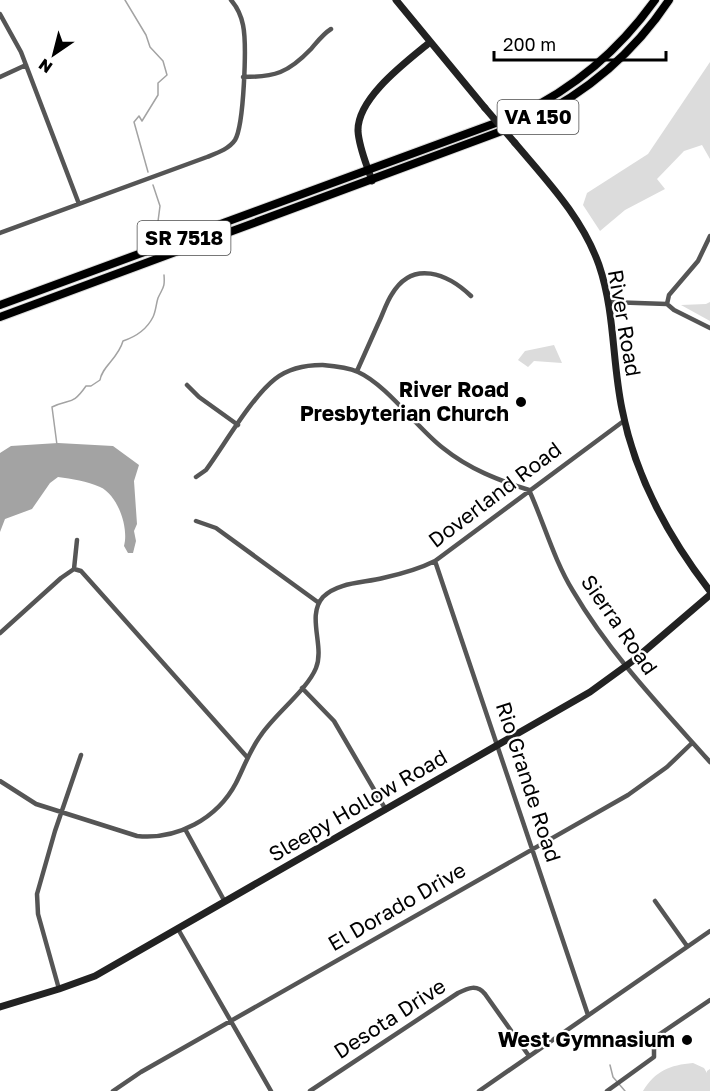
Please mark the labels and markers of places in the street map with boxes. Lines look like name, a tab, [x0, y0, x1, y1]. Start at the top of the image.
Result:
place label: River Road Presbyterian Church	[300, 376, 509, 426]
marker: River Road Presbyterian Church	[514, 395, 528, 409]
place label: West Gymnasium	[498, 1026, 675, 1052]
marker: West Gymnasium	[680, 1033, 694, 1047]

